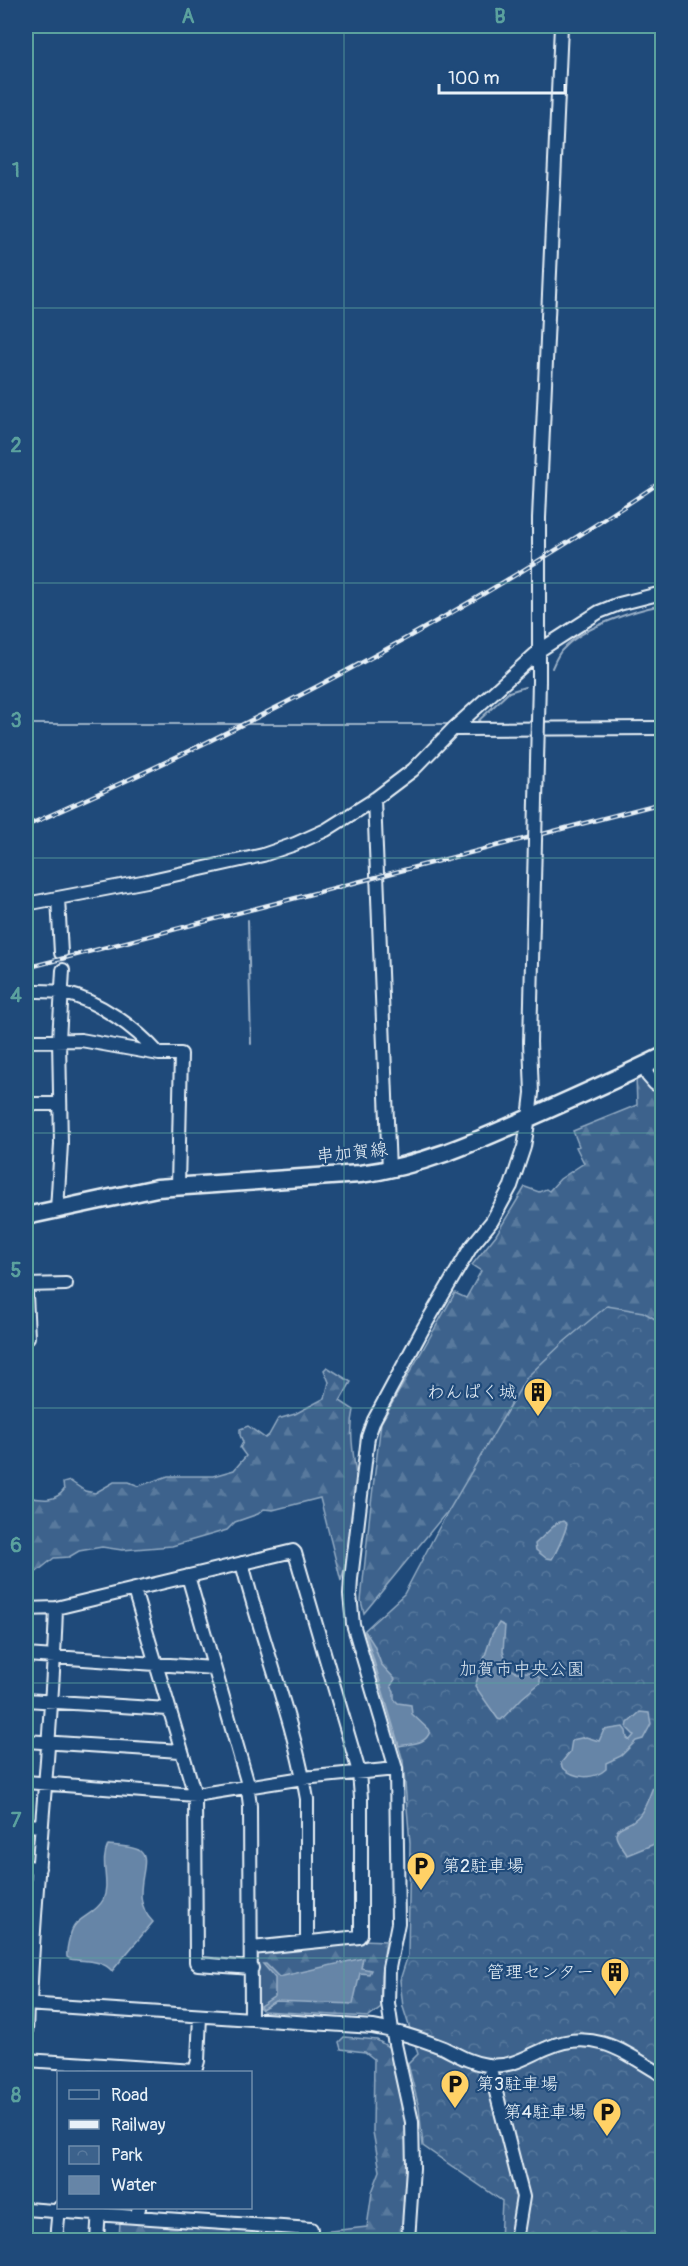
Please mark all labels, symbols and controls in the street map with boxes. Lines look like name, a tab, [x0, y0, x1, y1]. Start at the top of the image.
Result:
text: A	[182, 4, 195, 29]
text: B	[494, 4, 506, 29]
scale bar	[439, 57, 565, 95]
text: 100 m	[448, 67, 500, 90]
text: 1	[12, 158, 20, 183]
text: 2	[10, 433, 22, 458]
text: 3	[10, 708, 22, 733]
text: 4	[10, 983, 22, 1008]
street label: 串加賀線	[315, 1138, 389, 1168]
text: 5	[11, 1258, 22, 1283]
building icon: わんぱく城	[522, 1376, 554, 1418]
place label: わんぱく城	[427, 1381, 517, 1404]
text: 6	[10, 1533, 22, 1558]
park label: 加賀市中央公園	[459, 1658, 585, 1681]
text: 7	[11, 1808, 22, 1833]
parking icon: 第2駐車場	[405, 1850, 437, 1892]
place label: 第2駐車場	[442, 1855, 524, 1878]
building icon: 管理センター	[599, 1956, 631, 1998]
place label: 管理センター	[487, 1961, 594, 1984]
parking icon: 第3駐車場	[439, 2068, 471, 2110]
legend	[57, 2071, 252, 2209]
place label: 第3駐車場	[476, 2073, 558, 2096]
text: 8	[11, 2083, 21, 2108]
text: Road	[111, 2084, 148, 2107]
parking icon: 第4駐車場	[591, 2096, 623, 2138]
place label: 第4駐車場	[504, 2101, 586, 2124]
text: Railway	[111, 2114, 166, 2137]
text: Park	[111, 2144, 143, 2167]
text: Water	[111, 2174, 157, 2197]

